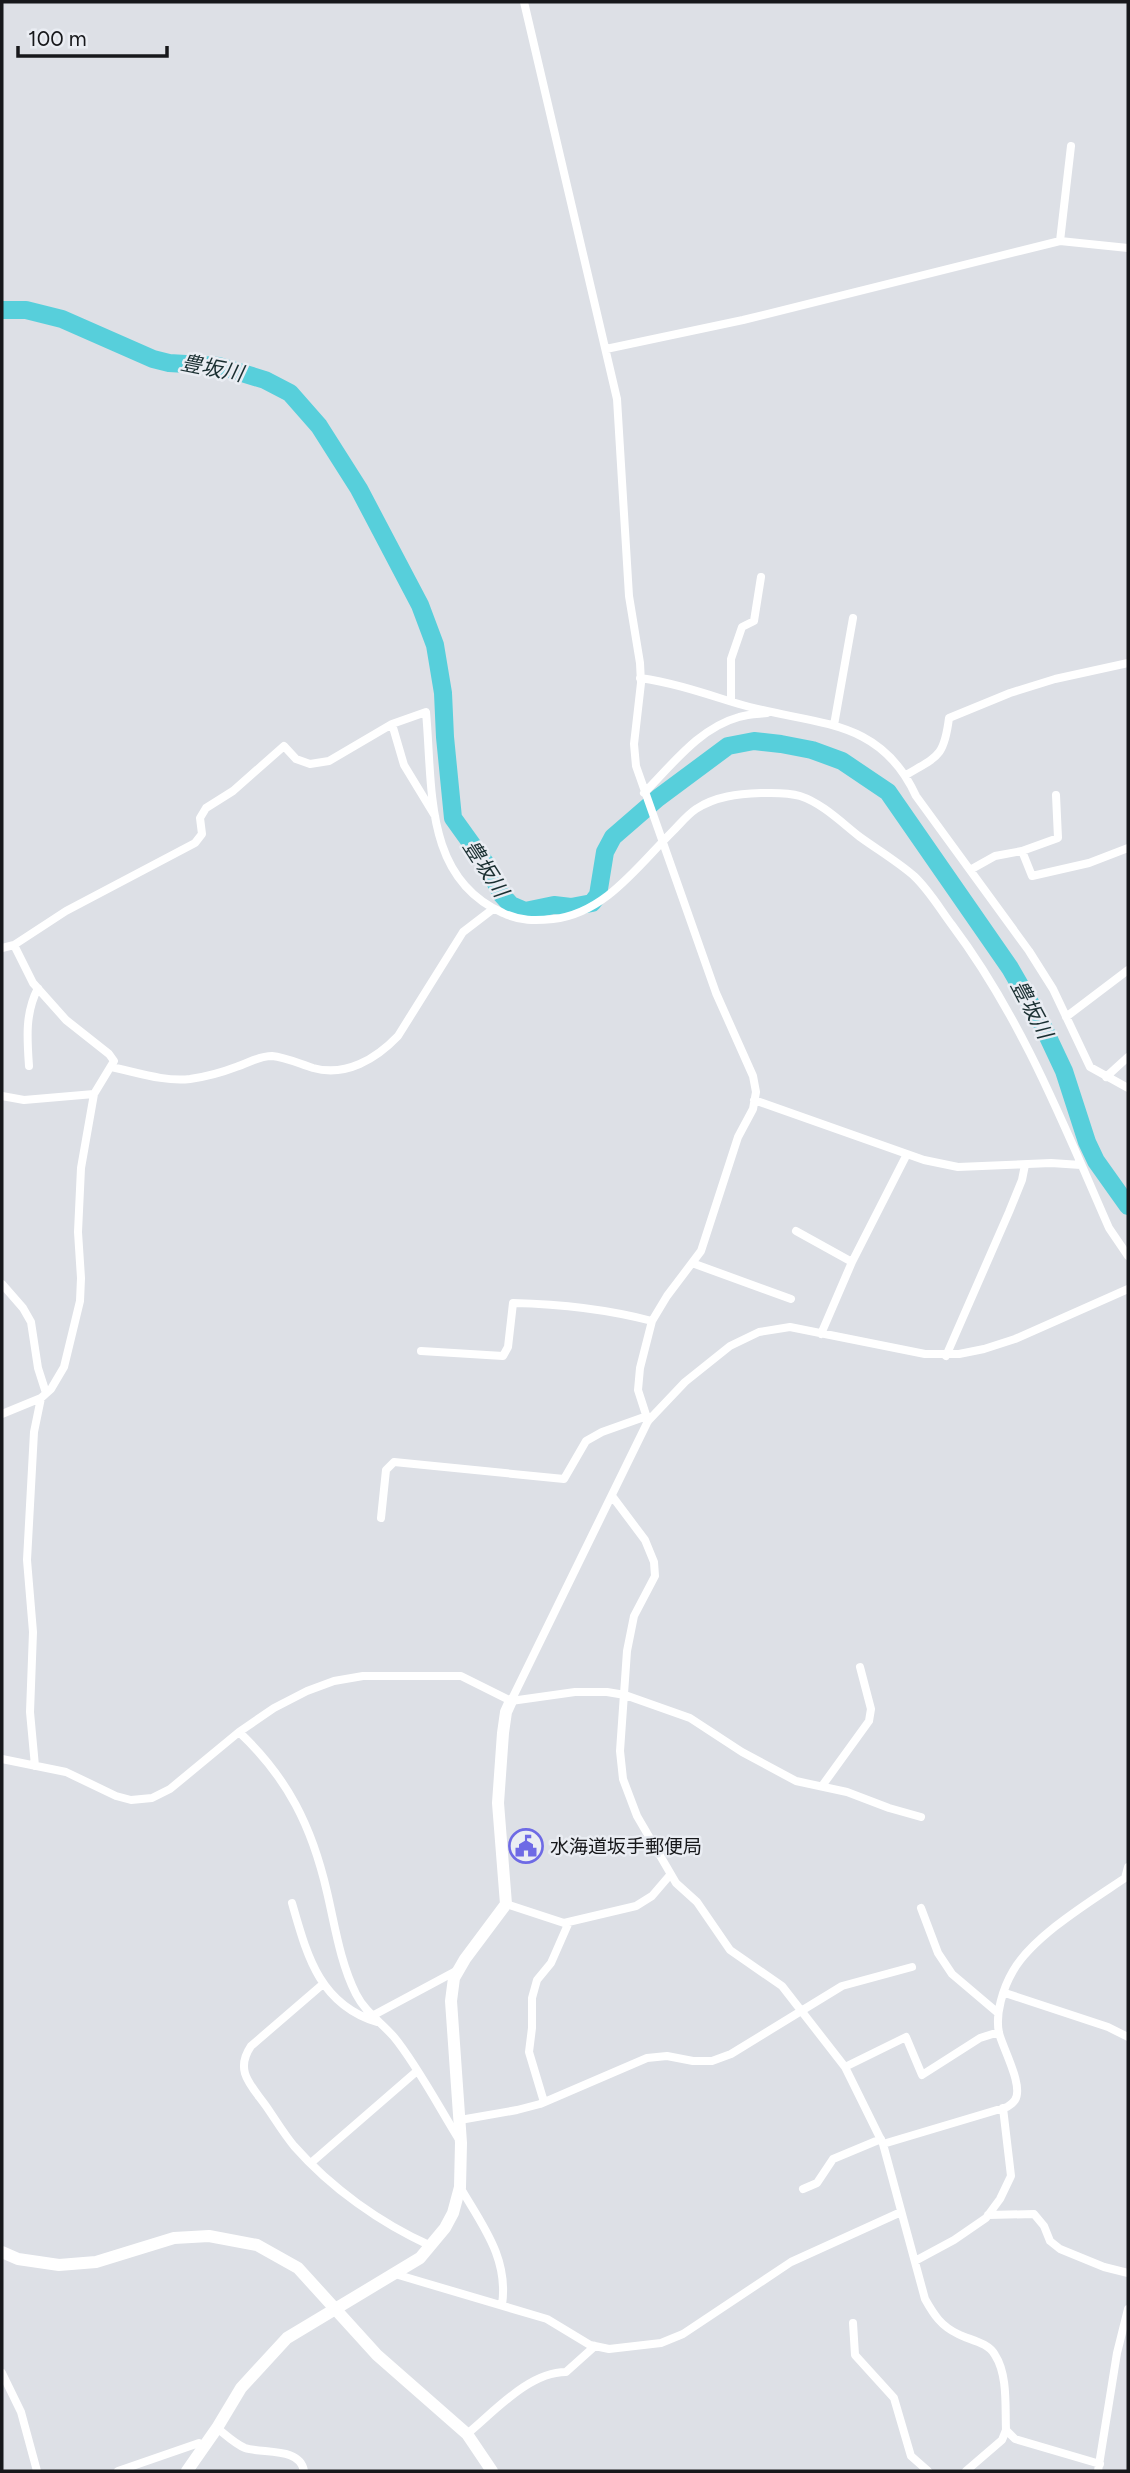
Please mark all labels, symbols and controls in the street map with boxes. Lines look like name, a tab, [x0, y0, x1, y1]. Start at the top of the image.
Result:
scale bar	[18, 14, 166, 58]
text: 100 m	[28, 26, 87, 51]
water label: 豊坂川	[179, 350, 247, 387]
water label: 豊坂川	[458, 835, 515, 903]
water label: 豊坂川	[1006, 975, 1059, 1044]
public building icon: 水海道坂手郵便局	[507, 1827, 545, 1865]
place label: 水海道坂手郵便局	[550, 1835, 702, 1858]

